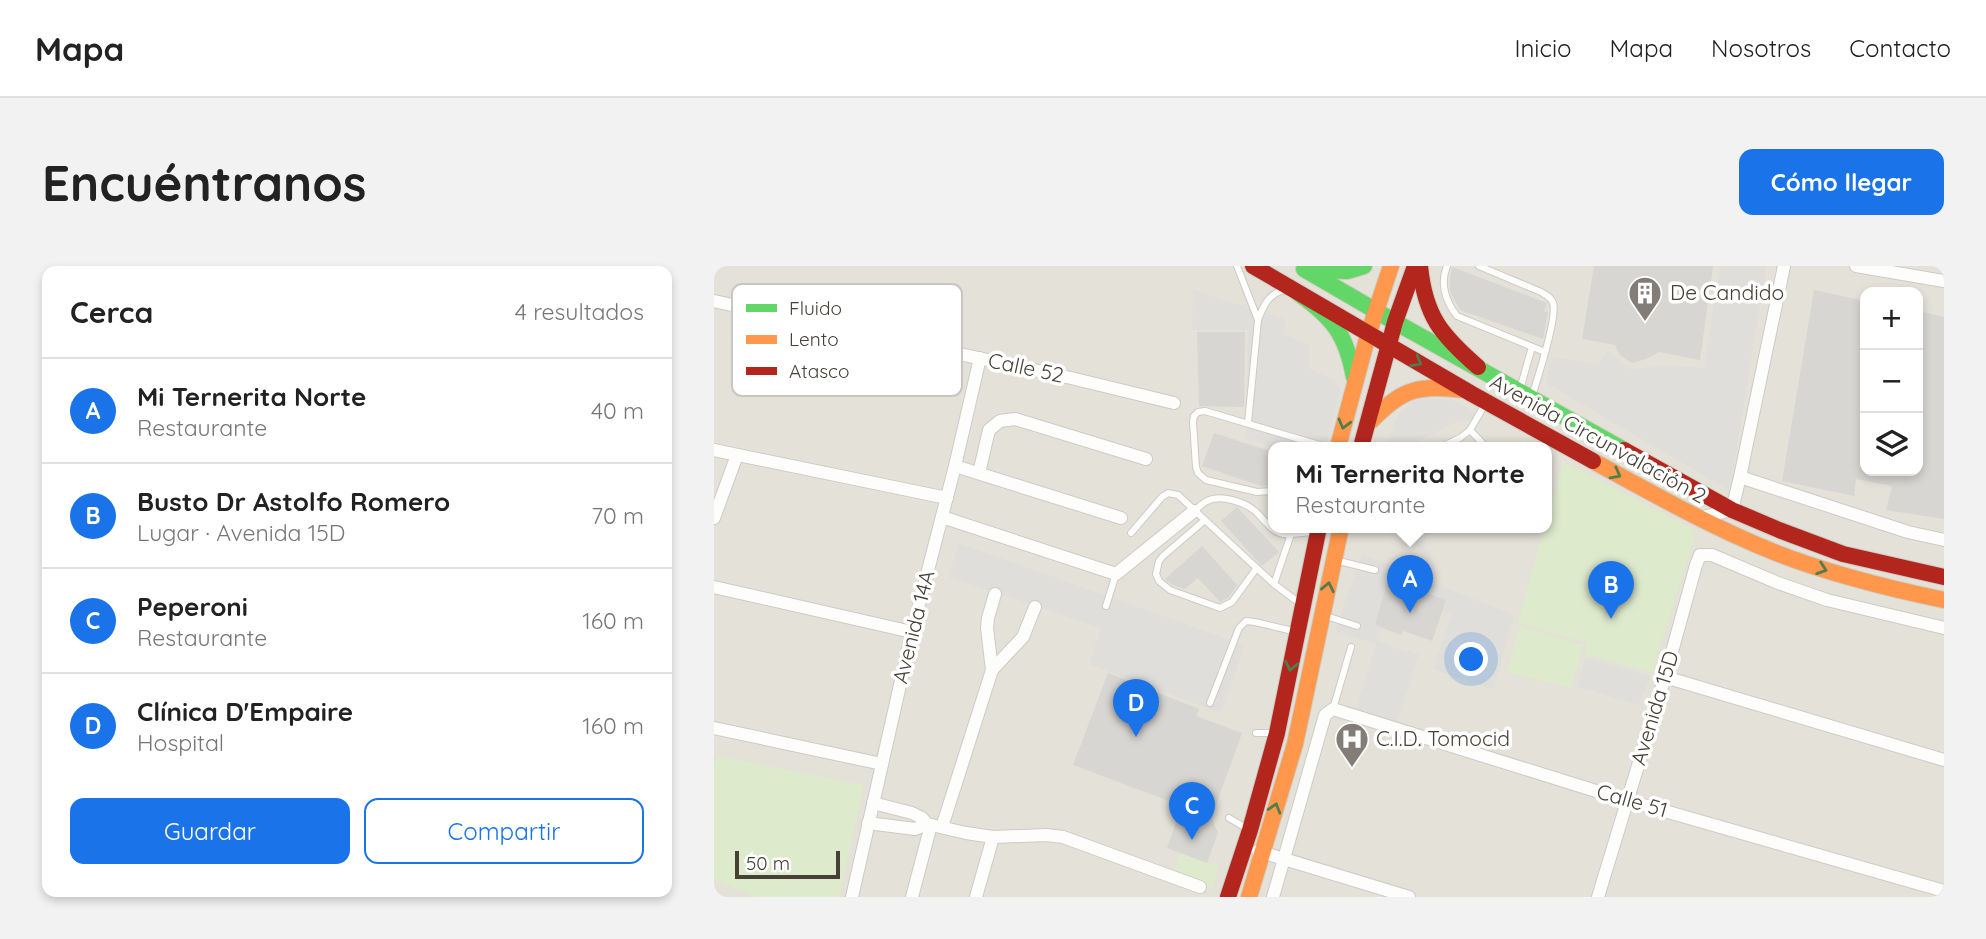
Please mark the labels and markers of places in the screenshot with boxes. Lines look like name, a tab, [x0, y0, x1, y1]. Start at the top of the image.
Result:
building icon: De Candido	[1626, 274, 1664, 323]
place label: De Candido	[1670, 279, 1784, 305]
pin: A	[1387, 555, 1433, 613]
pin: B	[1588, 561, 1634, 619]
pin: D	[1113, 679, 1159, 737]
hospital icon: C.I.D. Tomocid	[1333, 720, 1371, 769]
place label: C.I.D. Tomocid	[1376, 725, 1510, 751]
pin: C	[1169, 782, 1215, 840]

